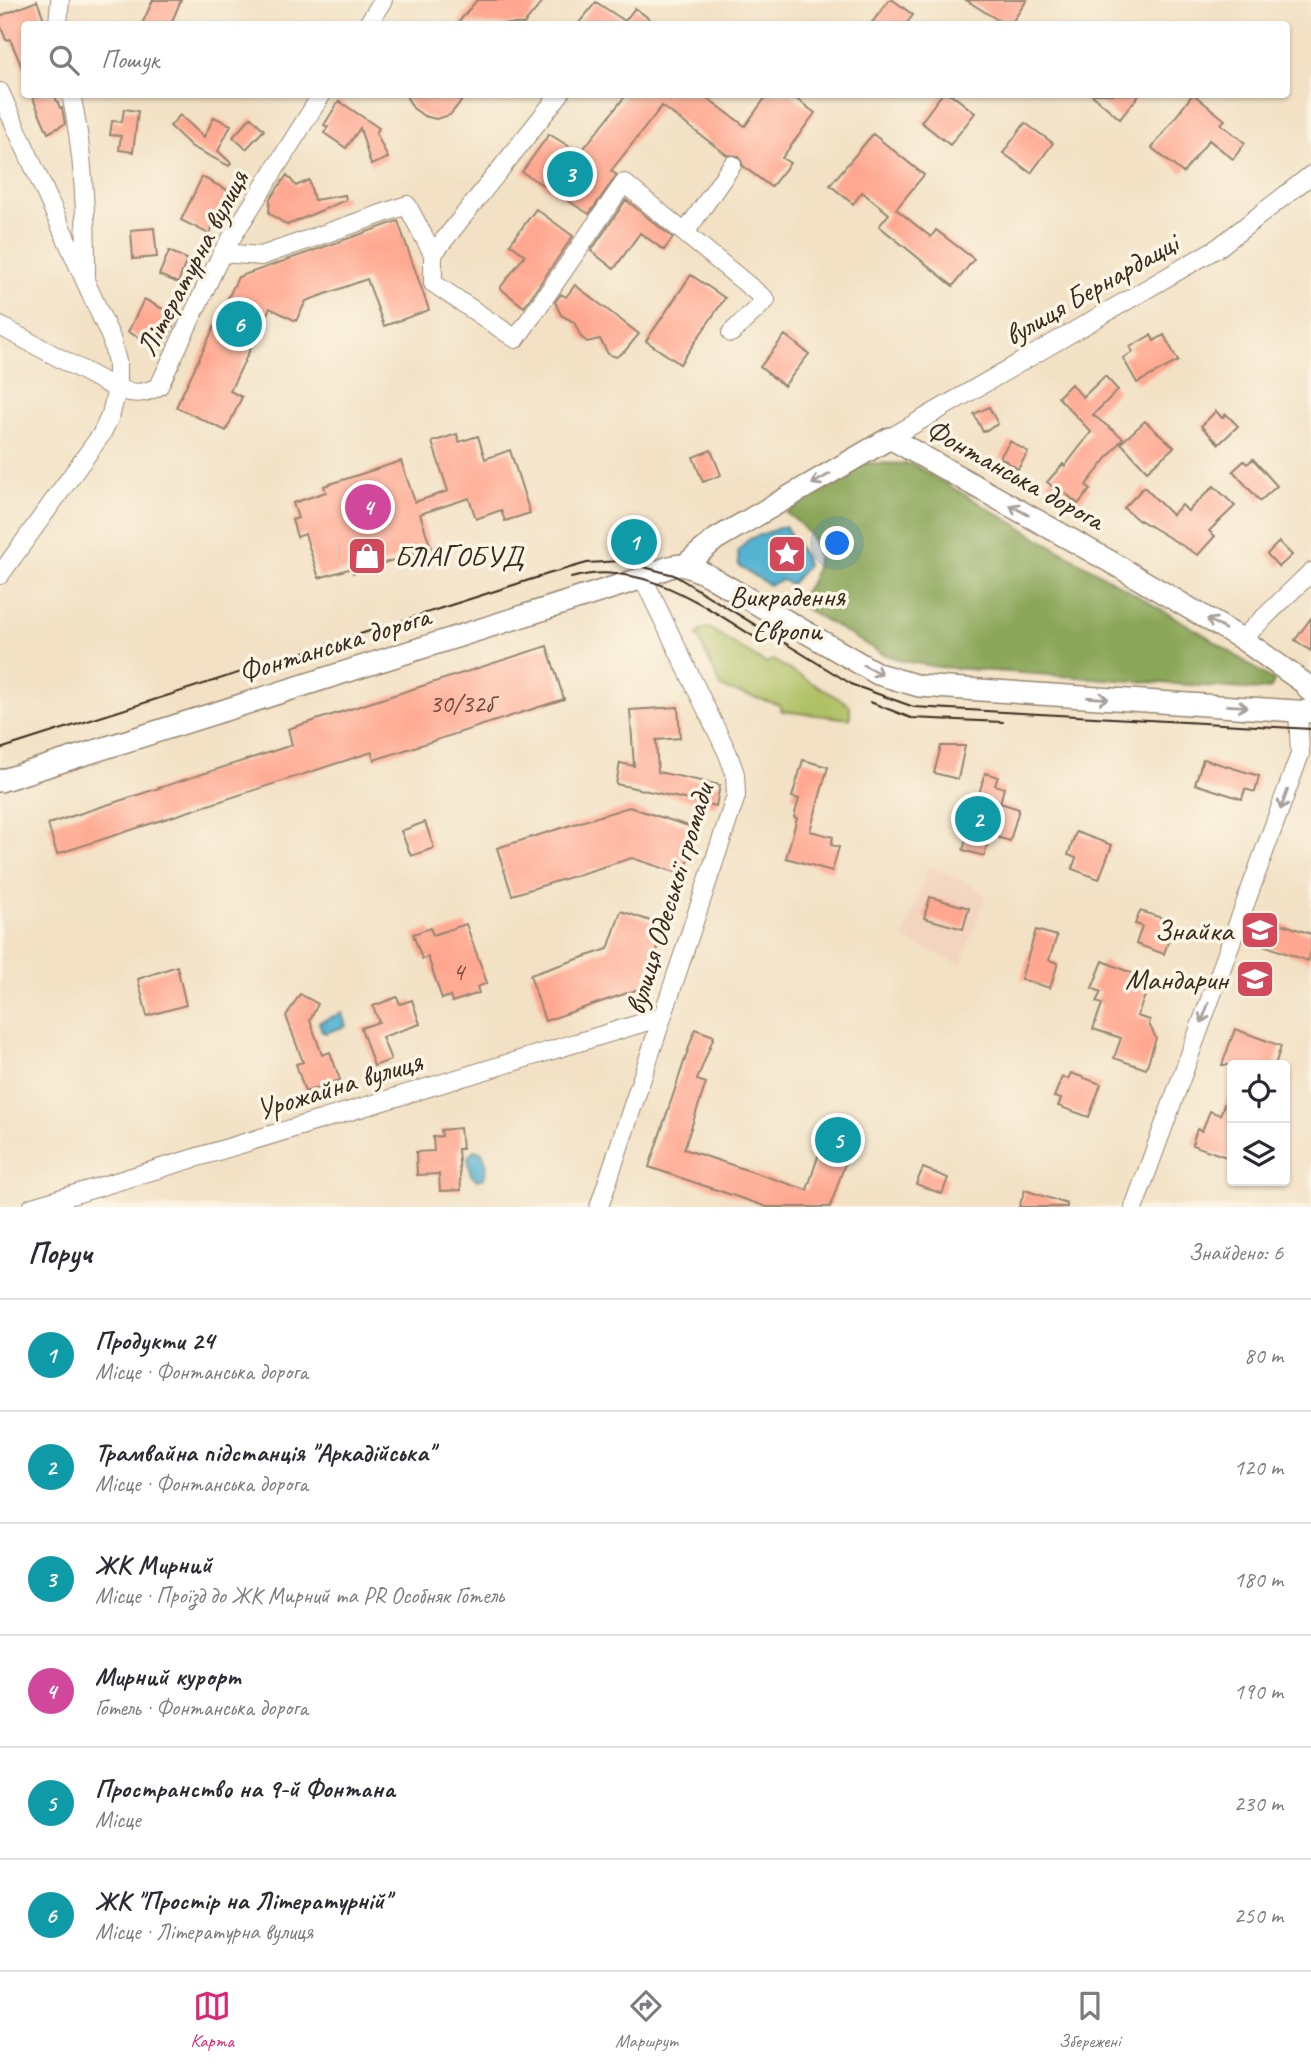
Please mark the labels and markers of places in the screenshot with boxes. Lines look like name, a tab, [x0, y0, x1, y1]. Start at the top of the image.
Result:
pin: 3	[547, 148, 593, 200]
pin: 6	[216, 298, 262, 350]
pin: 4	[345, 481, 391, 533]
pin: 1	[611, 516, 657, 568]
place icon: Викрадення Європи	[766, 533, 808, 575]
shop icon: БЛАГОБУД	[346, 535, 388, 577]
place label: БЛАГОБУД	[394, 537, 524, 575]
place label: Викрадення Європи	[729, 577, 846, 649]
pin: 2	[955, 793, 1001, 845]
school or university icon: Знайка	[1239, 909, 1281, 951]
place label: Знайка	[1154, 911, 1235, 949]
school or university icon: Мандарин	[1234, 958, 1276, 1000]
place label: Мандарин	[1125, 960, 1230, 998]
pin: 5	[815, 1114, 861, 1166]

